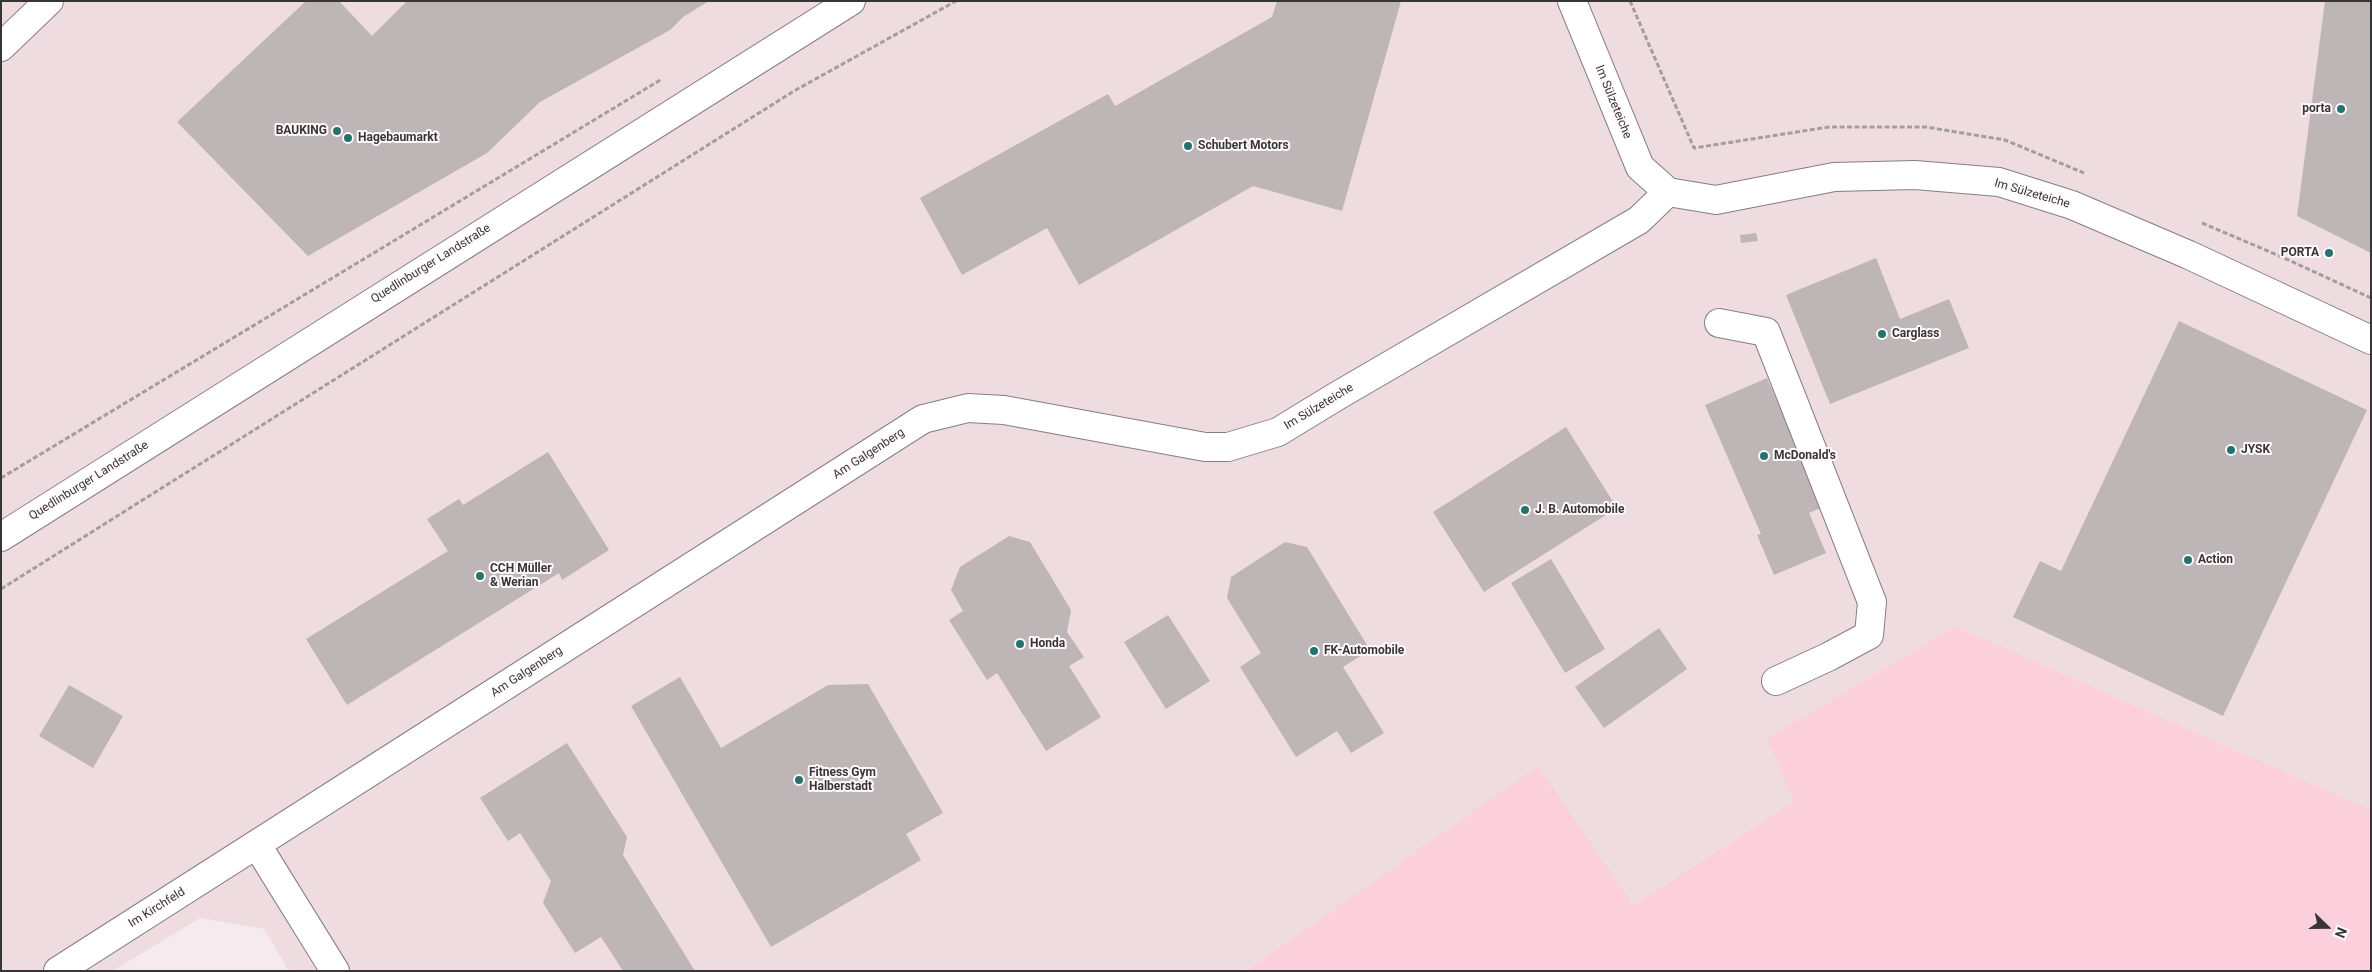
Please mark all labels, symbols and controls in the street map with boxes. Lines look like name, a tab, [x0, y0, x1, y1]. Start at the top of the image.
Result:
street label: Im Sülzeteiche	[1592, 63, 1634, 141]
place label: porta	[2302, 102, 2331, 116]
marker: porta	[2335, 103, 2347, 115]
place label: BAUKING	[276, 124, 327, 138]
marker: BAUKING	[331, 125, 343, 137]
place label: Hagebaumarkt	[358, 131, 438, 145]
marker: Hagebaumarkt	[342, 132, 354, 144]
place label: Schubert Motors	[1198, 139, 1289, 153]
marker: Schubert Motors	[1182, 140, 1194, 152]
street label: Im Sülzeteiche	[1992, 176, 2072, 212]
street label: Quedlinburger Landstraße	[369, 221, 493, 307]
place label: PORTA	[2281, 246, 2319, 260]
marker: PORTA	[2323, 247, 2335, 259]
place label: Carglass	[1892, 327, 1939, 341]
marker: Carglass	[1876, 328, 1888, 340]
street label: Im Sülzeteiche	[1282, 381, 1356, 433]
street label: Am Galgenberg	[830, 426, 908, 482]
street label: Quedlinburger Landstraße	[27, 438, 151, 524]
place label: JYSK	[2241, 443, 2270, 457]
marker: JYSK	[2225, 444, 2237, 456]
place label: McDonald's	[1774, 449, 1836, 463]
marker: McDonald's	[1758, 450, 1770, 462]
place label: J. B. Automobile	[1535, 503, 1624, 517]
marker: J. B. Automobile	[1519, 504, 1531, 516]
place label: Action	[2198, 553, 2233, 567]
marker: Action	[2182, 554, 2194, 566]
place label: CCH Müller & Werian	[490, 562, 552, 590]
marker: CCH Müller & Werian	[474, 570, 486, 582]
place label: Honda	[1030, 637, 1065, 651]
marker: Honda	[1014, 638, 1026, 650]
street label: Am Galgenberg	[488, 644, 566, 700]
place label: FK-Automobile	[1324, 644, 1404, 658]
marker: FK-Automobile	[1308, 645, 1320, 657]
place label: Fitness Gym Halberstadt	[809, 766, 876, 794]
marker: Fitness Gym Halberstadt	[793, 774, 805, 786]
street label: Im Kirchfeld	[126, 885, 188, 931]
north arrow	[2302, 902, 2352, 952]
text: N	[2332, 925, 2350, 940]

